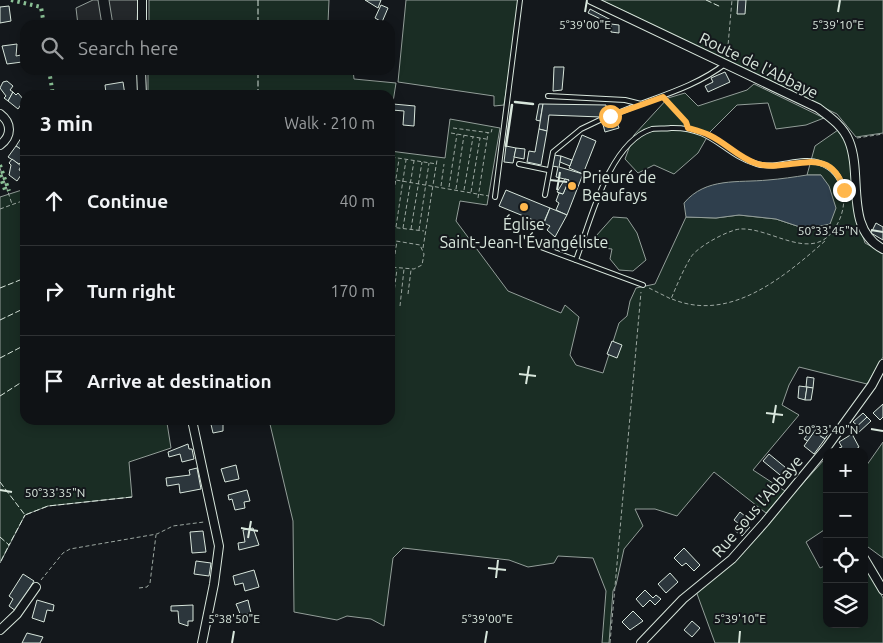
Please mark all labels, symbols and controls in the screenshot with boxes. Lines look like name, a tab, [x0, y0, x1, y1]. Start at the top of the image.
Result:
text: 5°39'00"E	[559, 18, 611, 31]
text: 5°39'10"E	[812, 18, 864, 31]
search box	[20, 20, 395, 75]
street label: Route de l'Abbaye	[697, 28, 821, 102]
icon: search	[38, 34, 66, 62]
text: Search here	[78, 37, 178, 59]
route start	[599, 105, 622, 128]
text: 3 min	[40, 111, 93, 135]
text: Walk · 210 m	[284, 114, 375, 132]
place label: Prieuré de Beaufays	[582, 168, 656, 204]
route end	[833, 179, 856, 202]
marker: Prieuré de Beaufays	[566, 180, 578, 192]
icon: ahead	[40, 187, 68, 215]
text: Continue	[87, 190, 168, 212]
text: 40 m	[339, 192, 375, 210]
marker: Église Saint-Jean-l'Évangéliste	[518, 201, 530, 213]
place label: Église Saint-Jean-l'Évangéliste	[440, 213, 608, 251]
text: 50°33'45"N	[798, 224, 858, 237]
icon: right	[40, 277, 68, 305]
text: Turn right	[87, 280, 175, 302]
text: 170 m	[330, 282, 375, 300]
icon: arrive	[40, 367, 68, 395]
text: Arrive at destination	[87, 370, 272, 392]
text: 50°33'40"N	[798, 423, 858, 436]
map controls	[823, 448, 868, 628]
button: +	[823, 448, 868, 493]
street label: Rue sous l'Abbaye	[708, 452, 806, 560]
text: 50°33'35"N	[25, 486, 85, 499]
button: −	[823, 493, 868, 538]
button: locate	[823, 538, 868, 583]
button: layers	[823, 583, 868, 628]
text: 5°38'50"E	[208, 612, 260, 625]
text: 5°39'00"E	[461, 612, 513, 625]
text: 5°39'10"E	[714, 612, 766, 625]

